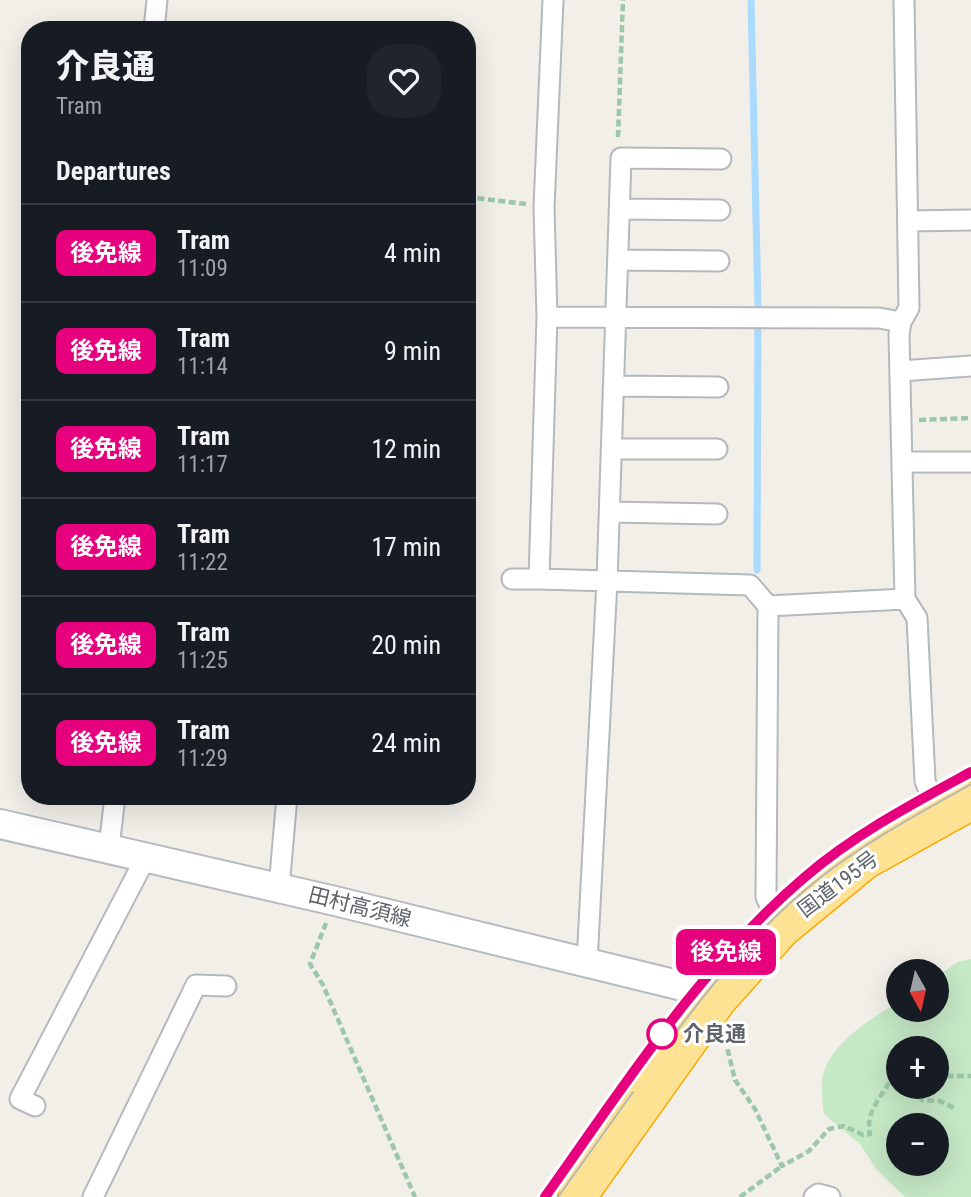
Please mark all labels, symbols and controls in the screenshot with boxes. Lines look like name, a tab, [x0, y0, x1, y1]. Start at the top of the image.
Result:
button: heart	[367, 44, 441, 118]
text: 介良通	[56, 47, 155, 86]
text: Tram	[56, 93, 102, 120]
text: Departures	[56, 156, 171, 186]
text: Tram	[177, 225, 230, 255]
text: 4 min	[384, 238, 441, 268]
text: 後免線	[70, 239, 142, 267]
text: 11:09	[177, 255, 228, 282]
text: Tram	[177, 323, 230, 353]
text: 9 min	[384, 336, 441, 366]
text: 後免線	[70, 337, 142, 365]
text: 11:14	[177, 353, 228, 380]
text: Tram	[177, 421, 230, 451]
text: 12 min	[371, 434, 441, 464]
text: 後免線	[70, 435, 142, 463]
text: 11:17	[177, 451, 228, 478]
text: Tram	[177, 519, 230, 549]
text: 17 min	[371, 532, 441, 562]
text: 後免線	[70, 533, 142, 561]
text: 11:22	[177, 549, 228, 576]
text: Tram	[177, 617, 230, 647]
text: 20 min	[371, 630, 441, 660]
text: 後免線	[70, 631, 142, 659]
text: 11:25	[177, 647, 228, 674]
text: Tram	[177, 715, 230, 745]
text: 24 min	[371, 728, 441, 758]
text: 後免線	[70, 729, 142, 757]
text: 11:29	[177, 745, 228, 772]
street label: 国道195号	[793, 846, 883, 922]
street label: 田村高須線	[306, 883, 414, 931]
line badge: 後免線	[686, 929, 766, 975]
text: 後免線	[690, 938, 762, 966]
north arrow	[886, 959, 948, 1022]
map controls	[886, 959, 949, 1176]
marker: 介良通	[647, 1019, 677, 1049]
place label: 介良通	[683, 1022, 746, 1046]
button: +	[886, 1036, 949, 1099]
button: −	[886, 1113, 949, 1176]

